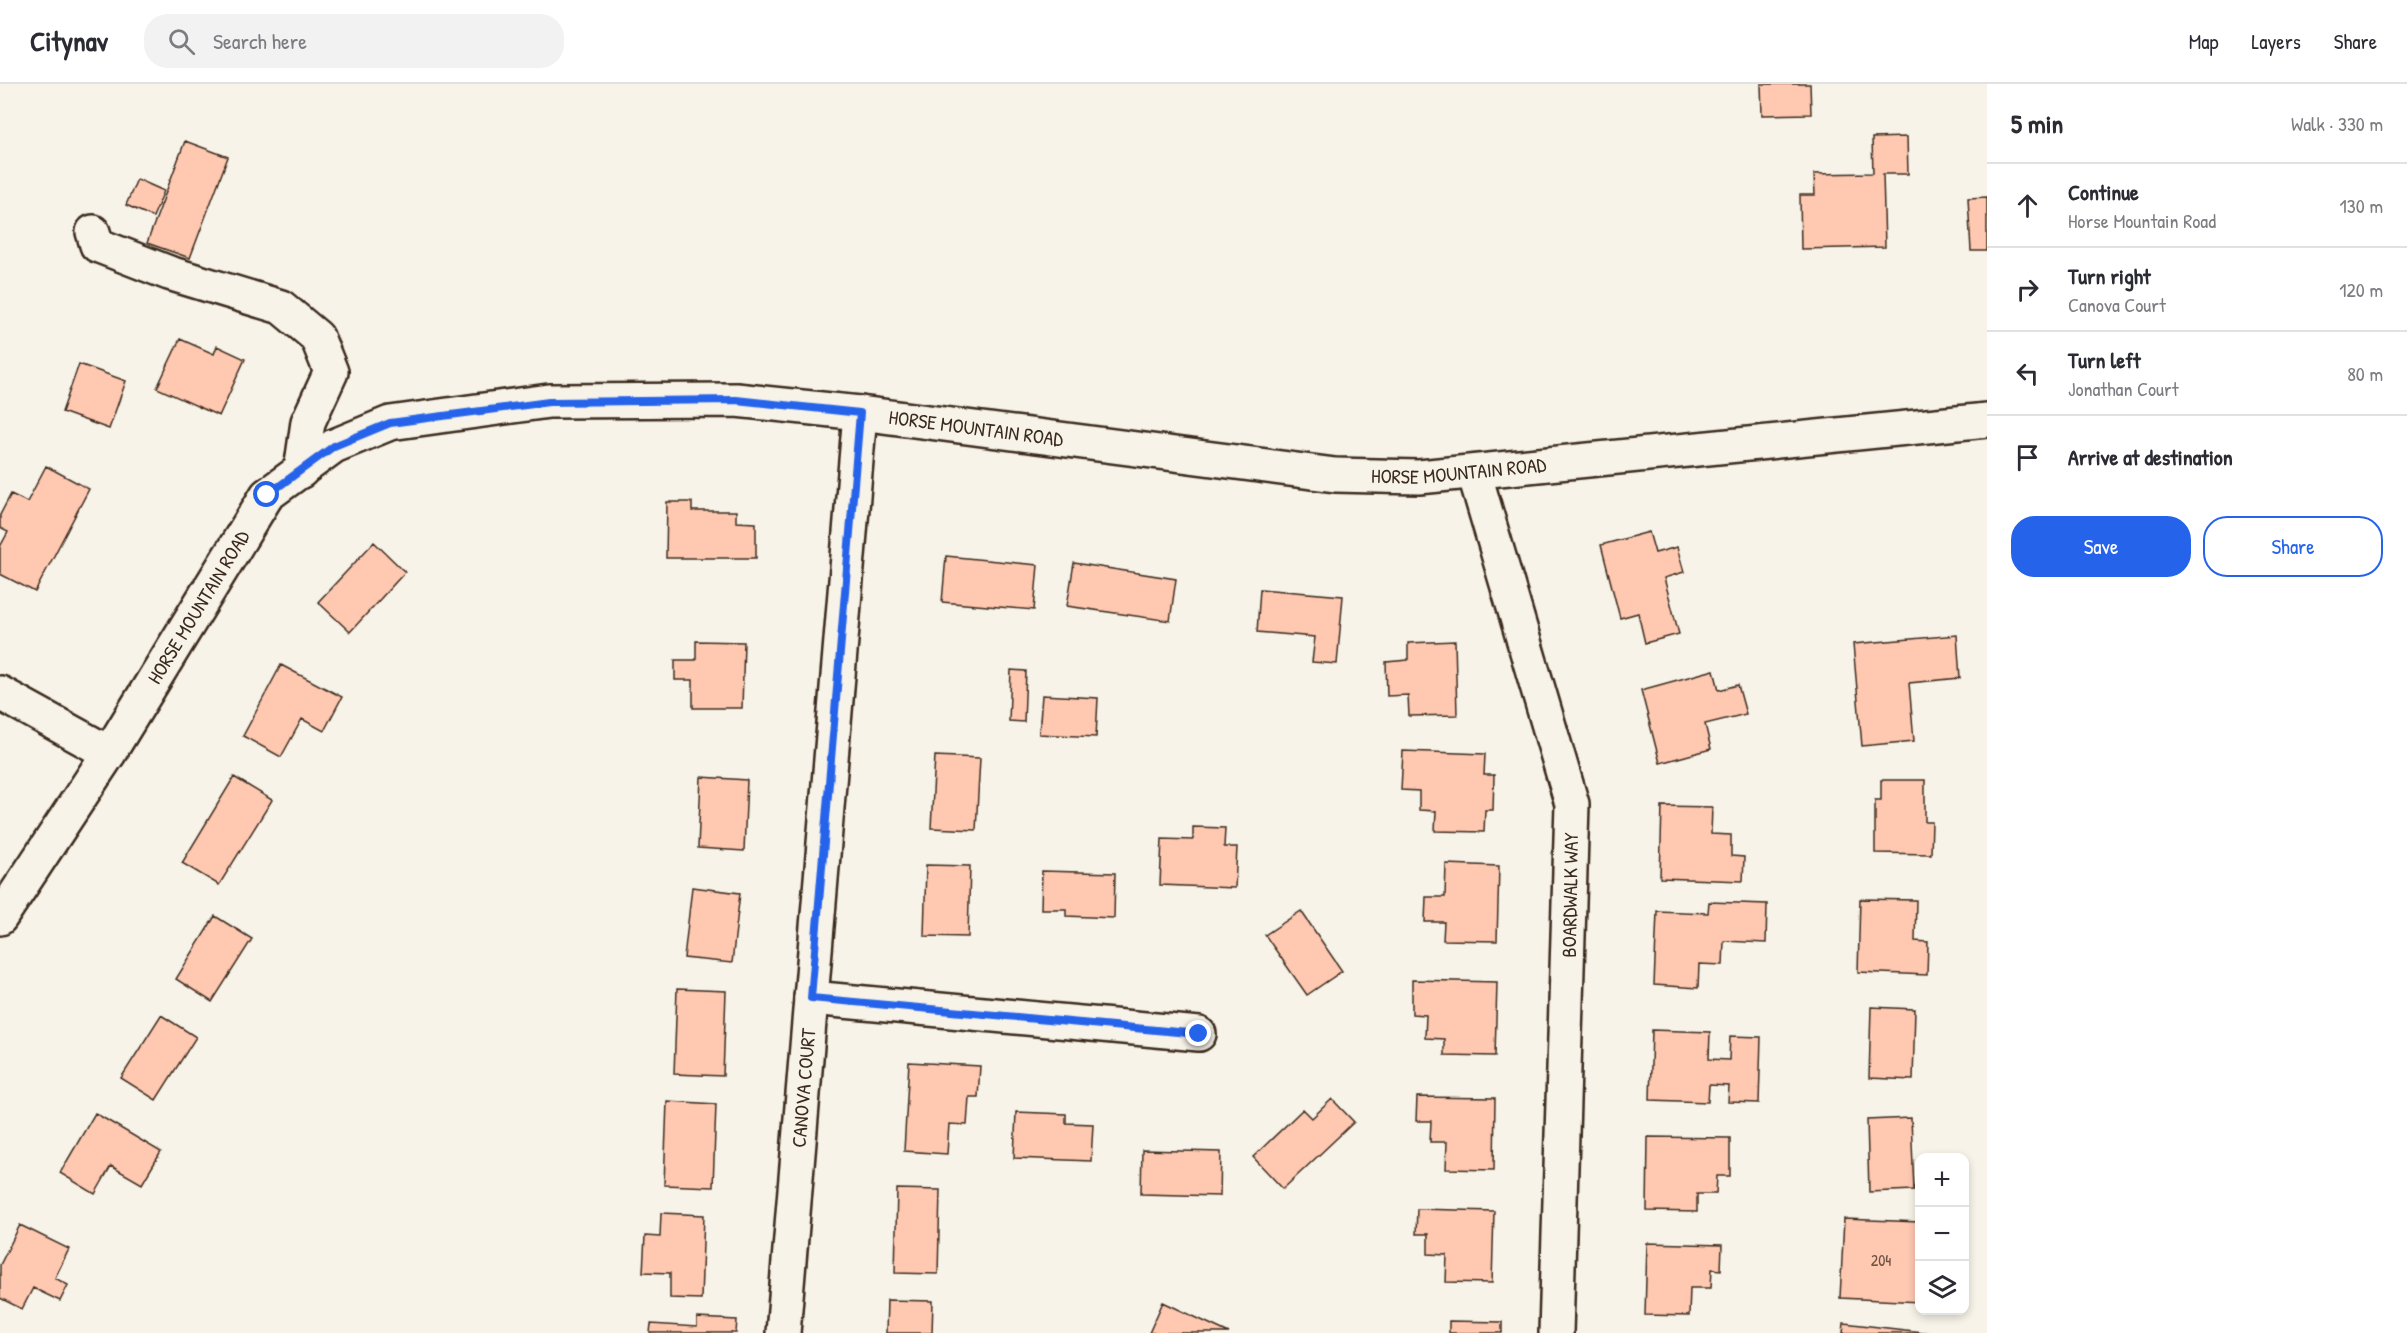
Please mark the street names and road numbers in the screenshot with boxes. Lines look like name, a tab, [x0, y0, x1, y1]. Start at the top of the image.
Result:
street label: HORSE MOUNTAIN ROAD	[887, 403, 1065, 452]
street label: HORSE MOUNTAIN ROAD	[1371, 450, 1548, 490]
street label: HORSE MOUNTAIN ROAD	[141, 524, 256, 689]
street label: BOARDWALK WAY	[1555, 832, 1584, 958]
street label: CANOVA COURT	[785, 1026, 822, 1149]

